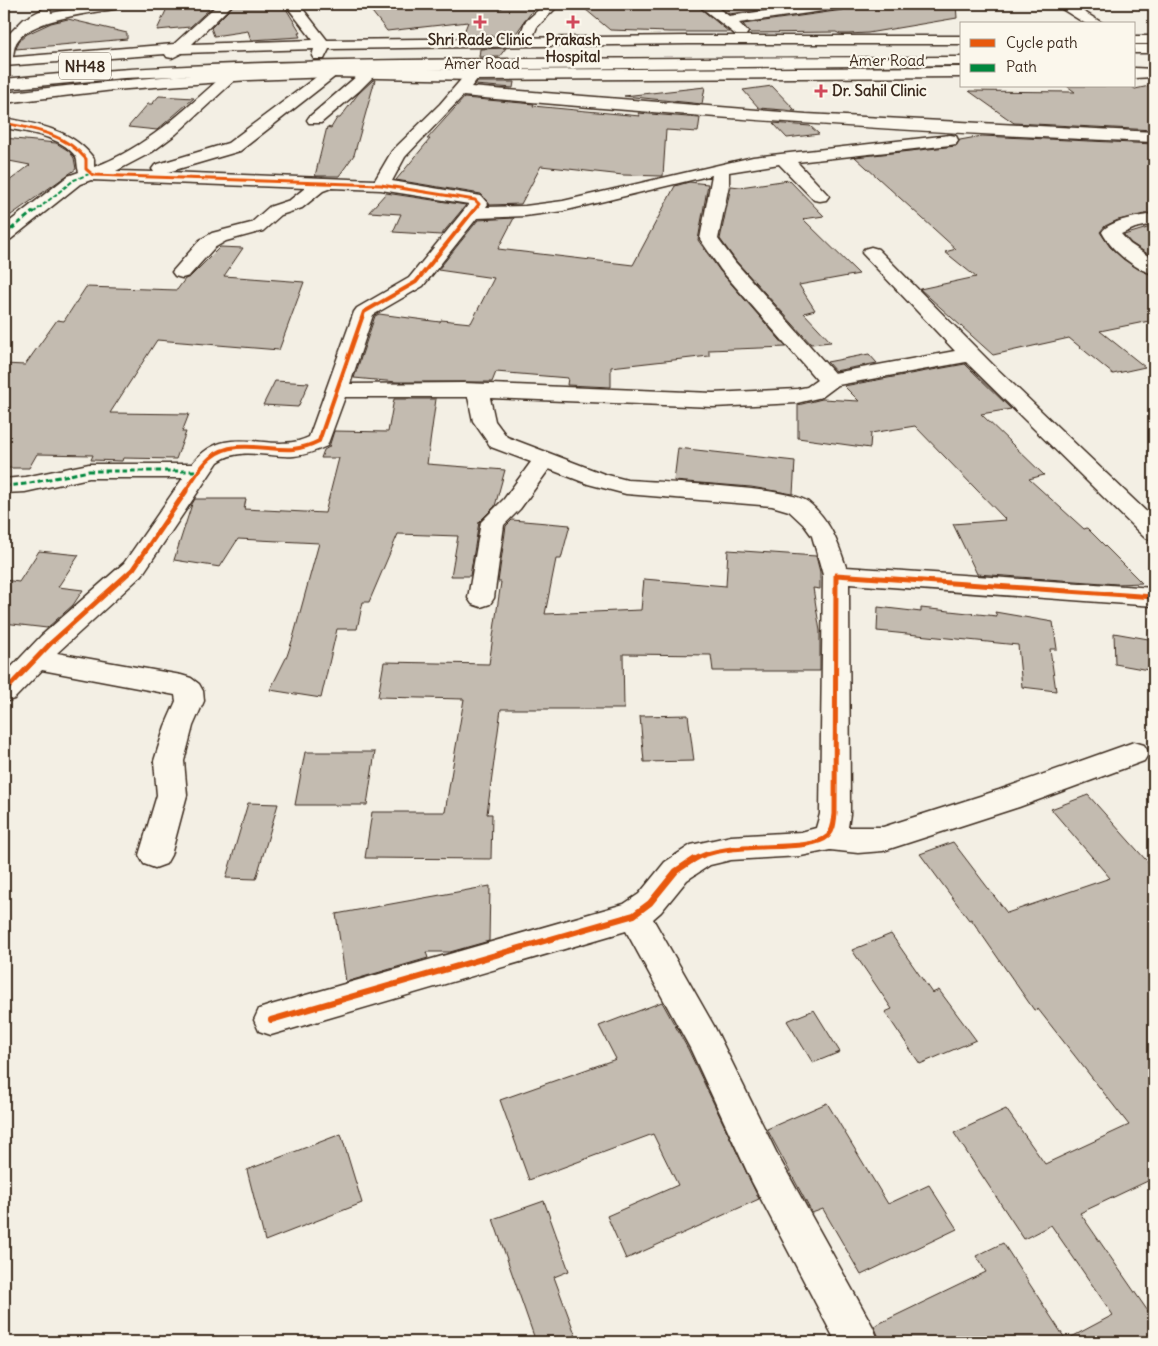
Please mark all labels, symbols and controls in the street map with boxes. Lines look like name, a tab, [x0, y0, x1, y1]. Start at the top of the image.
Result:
marker: Shri Rade Clinic	[473, 15, 487, 29]
marker: Prakash Hospital	[566, 15, 580, 29]
legend	[960, 22, 1136, 88]
place label: Shri Rade Clinic	[428, 30, 533, 49]
place label: Prakash Hospital	[545, 30, 601, 67]
text: Cycle path	[1006, 33, 1078, 52]
street label: Amer Road	[849, 51, 925, 70]
road number: NH48	[59, 52, 111, 80]
street label: Amer Road	[444, 54, 520, 73]
text: Path	[1006, 57, 1037, 76]
place label: Dr. Sahil Clinic	[832, 81, 927, 100]
marker: Dr. Sahil Clinic	[814, 84, 828, 98]

